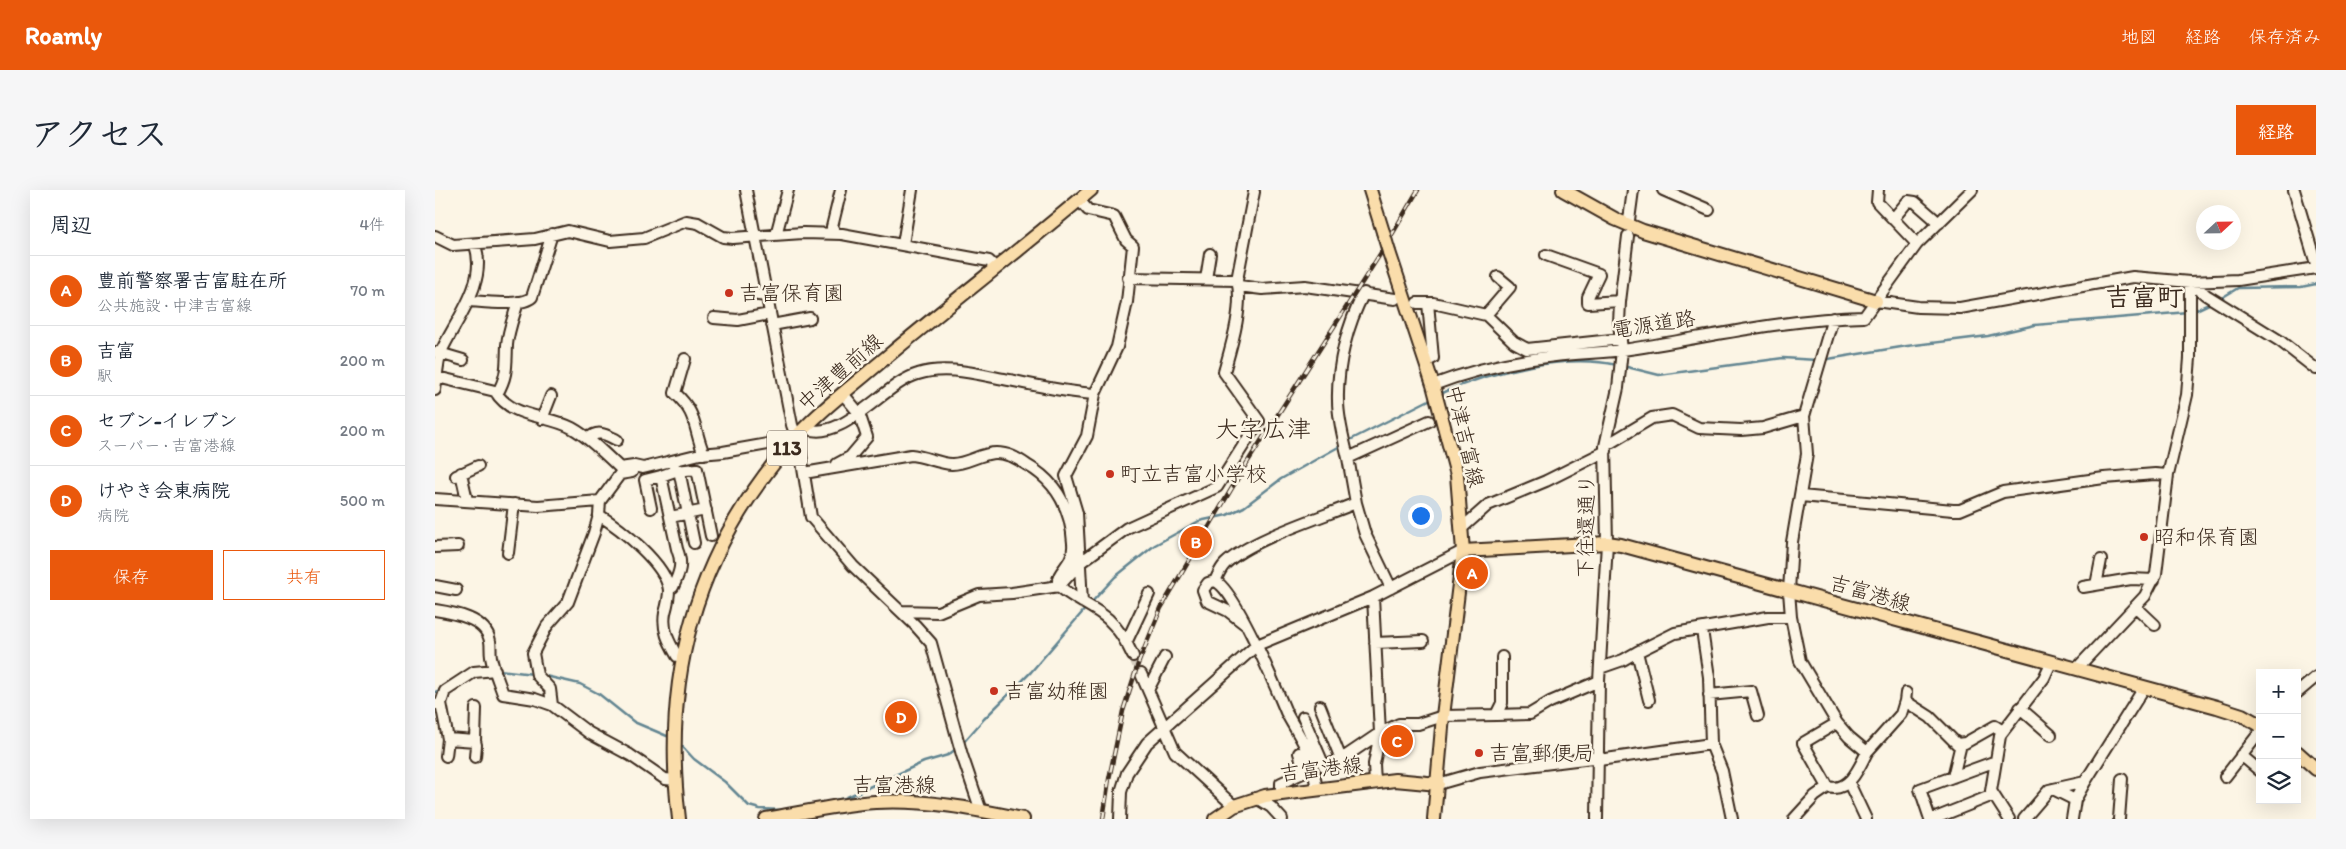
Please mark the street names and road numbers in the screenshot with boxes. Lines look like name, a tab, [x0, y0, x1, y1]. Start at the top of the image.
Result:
street label: 電源道路	[1610, 305, 1697, 342]
street label: 中津豊前線	[792, 328, 887, 415]
street label: 中津吉富線	[1441, 382, 1489, 490]
road number: 113	[767, 430, 807, 466]
street label: 下往還通り	[1572, 473, 1599, 579]
street label: 吉富港線	[1826, 569, 1914, 616]
street label: 吉富港線	[1278, 751, 1364, 786]
street label: 吉富港線	[852, 772, 936, 797]

